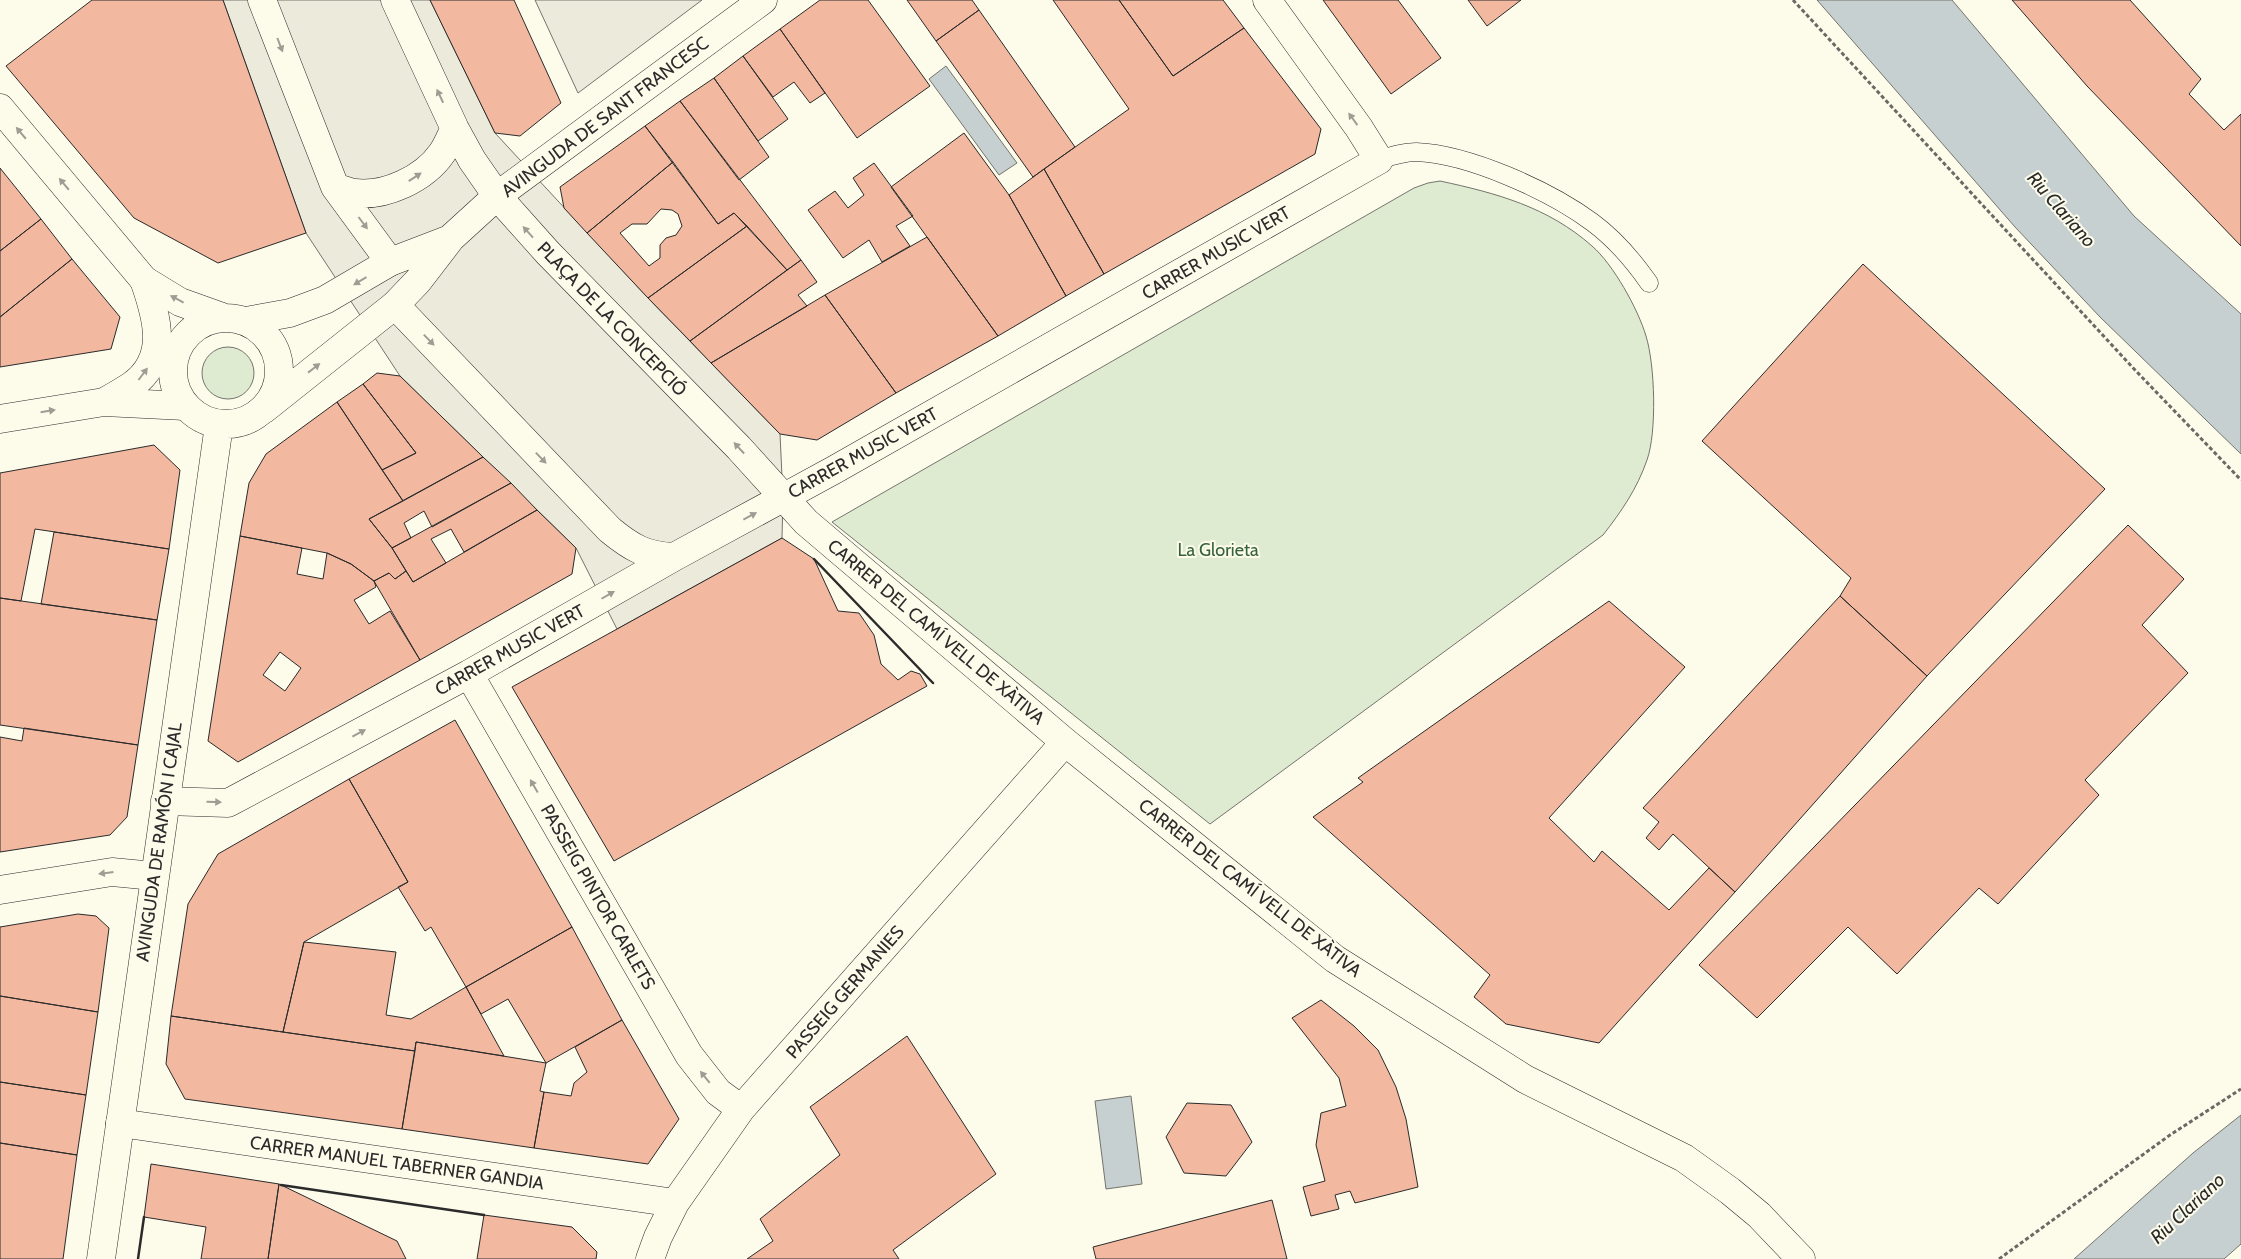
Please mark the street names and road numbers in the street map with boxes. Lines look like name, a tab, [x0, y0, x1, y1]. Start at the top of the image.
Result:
street label: AVINGUDA DE SANT FRANCESC	[497, 32, 713, 202]
street label: CARRER MUSIC VERT	[1138, 201, 1294, 304]
street label: PLAÇA DE LA CONCEPCIÓ	[533, 237, 692, 401]
street label: CARRER MUSIC VERT	[784, 403, 942, 503]
street label: CARRER DEL CAMÍ VELL DE XÀTIVA	[823, 535, 1049, 729]
street label: CARRER MUSIC VERT	[431, 600, 589, 700]
street label: AVINGUDA DE RAMÓN I CAJAL	[131, 721, 187, 963]
street label: CARRER DEL CAMÍ VELL DE XÀTIVA	[1134, 794, 1366, 982]
street label: PASSEIG PINTOR CARLETS	[536, 801, 660, 993]
street label: PASSEIG GERMANIES	[781, 921, 909, 1063]
street label: CARRER MANUEL TABERNER GANDIA	[249, 1131, 545, 1195]

